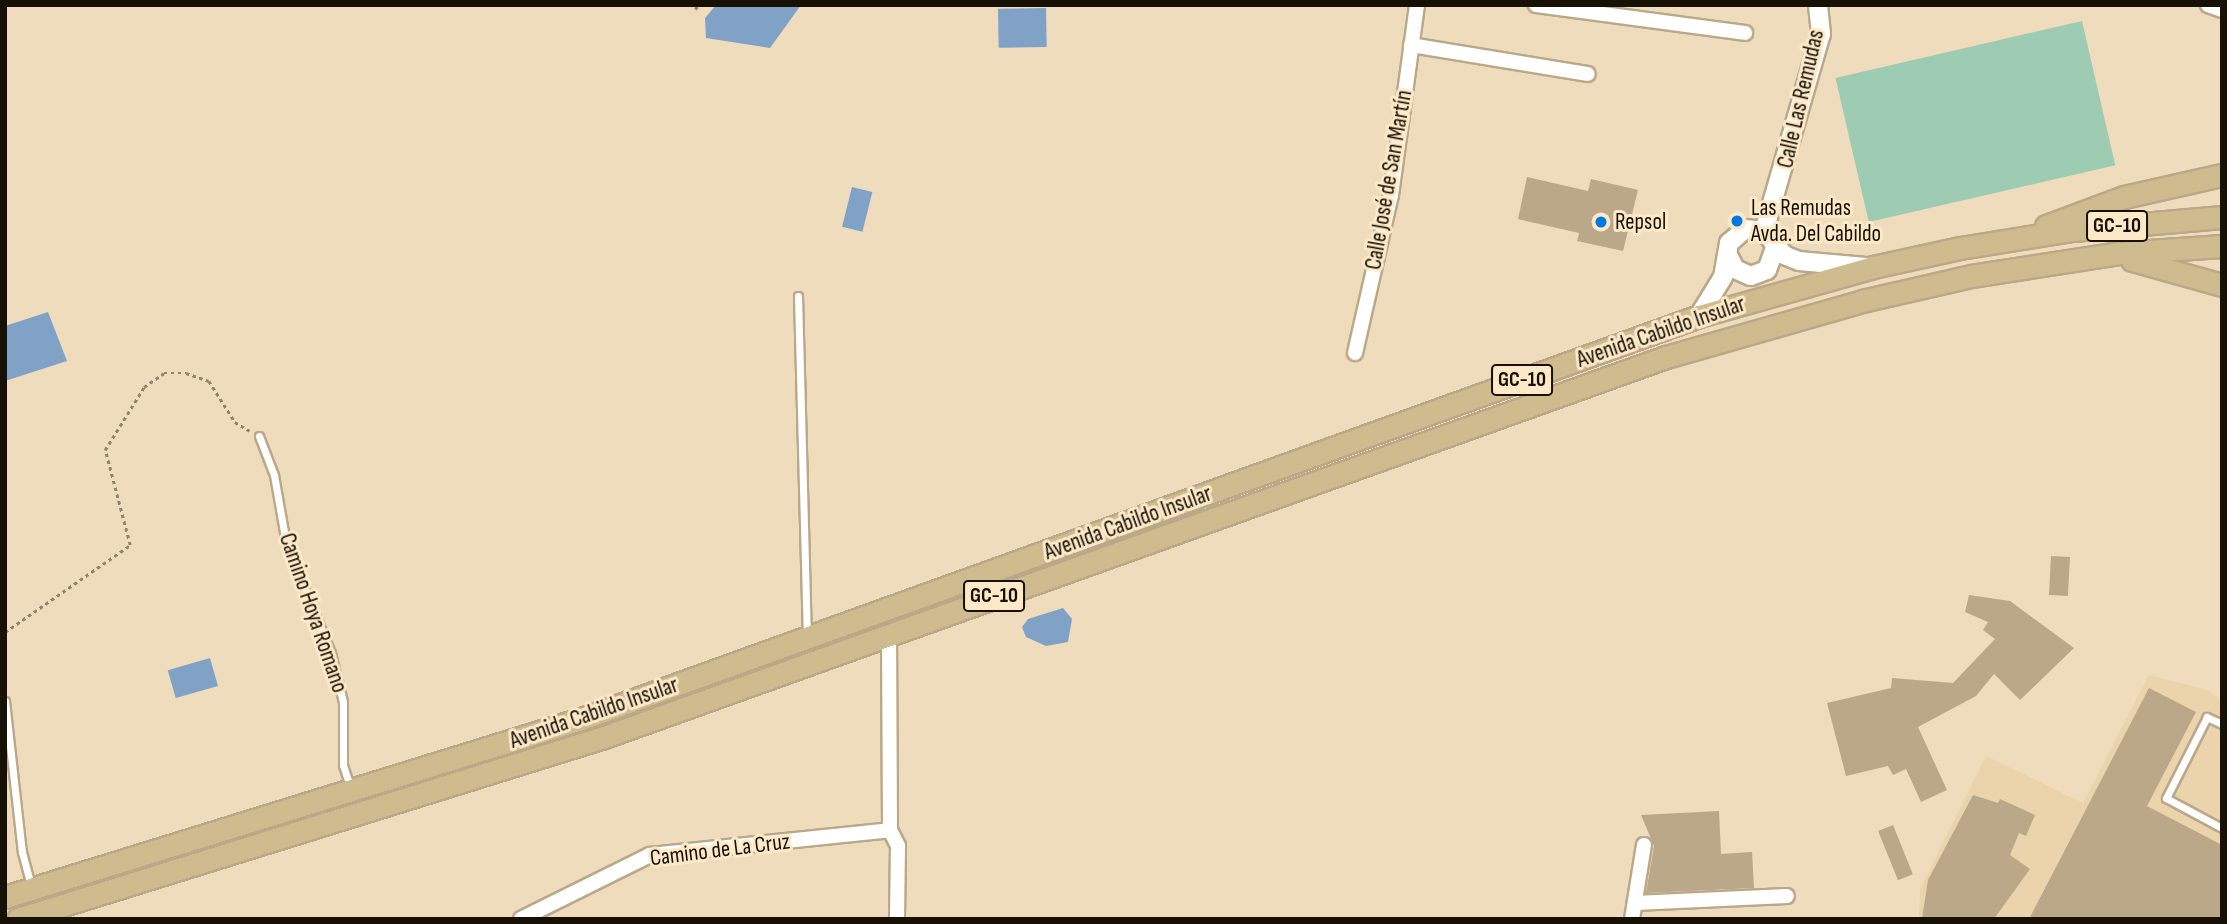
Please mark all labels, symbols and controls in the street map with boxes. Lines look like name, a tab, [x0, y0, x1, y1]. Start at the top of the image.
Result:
street label: Calle Las Remudas	[1772, 27, 1830, 171]
street label: Calle José de San Martín	[1360, 88, 1418, 272]
place label: Las Remudas Avda. Del Cabildo	[1751, 194, 1881, 248]
place label: Repsol	[1615, 208, 1666, 236]
road number: GC-10	[2086, 208, 2148, 244]
marker: Las Remudas Avda. Del Cabildo	[1729, 213, 1745, 229]
marker: Repsol	[1593, 214, 1609, 230]
street label: Avenida Cabildo Insular	[1573, 290, 1749, 374]
road number: GC-10	[1490, 362, 1554, 398]
street label: Avenida Cabildo Insular	[1040, 480, 1216, 566]
street label: Camino Hoya Romano	[273, 530, 353, 696]
road number: GC-10	[962, 578, 1026, 614]
street label: Avenida Cabildo Insular	[506, 671, 682, 755]
street label: Camino de La Cruz	[648, 828, 792, 872]

